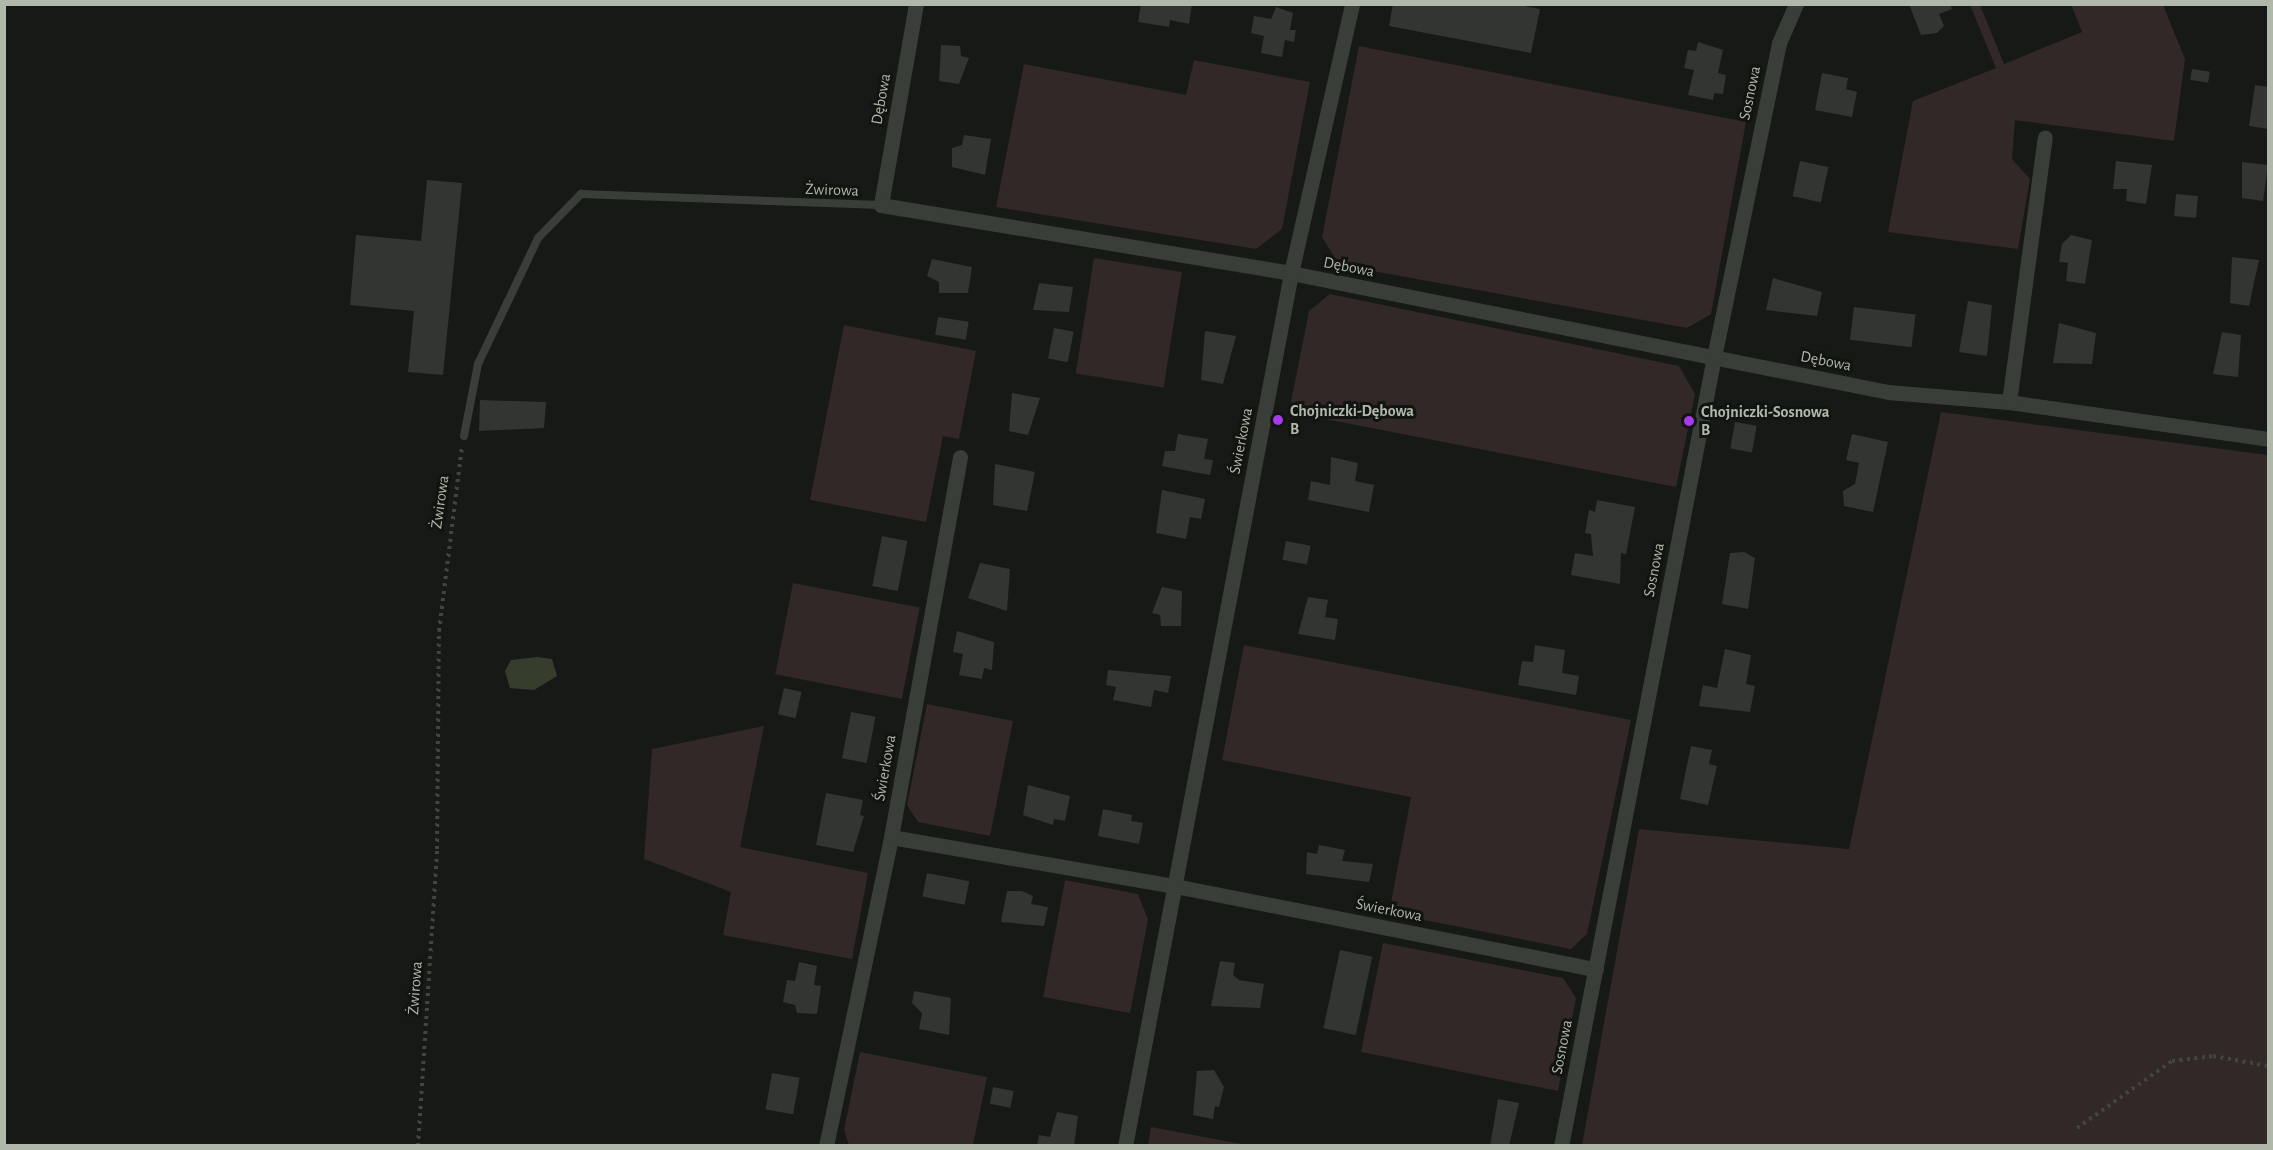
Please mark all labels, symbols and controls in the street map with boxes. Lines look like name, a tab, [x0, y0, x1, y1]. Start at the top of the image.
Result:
street label: Sosnowa	[1735, 64, 1765, 122]
street label: Dębowa	[867, 72, 895, 126]
street label: Żwirowa	[805, 179, 859, 201]
street label: Dębowa	[1322, 253, 1376, 281]
street label: Dębowa	[1799, 347, 1853, 375]
place label: Chojniczki-Dębowa B	[1290, 401, 1414, 439]
place label: Chojniczki-Sosnowa B	[1701, 402, 1829, 440]
street label: Świerkowa	[1225, 406, 1257, 476]
marker: Chojniczki-Dębowa B	[1271, 413, 1285, 427]
marker: Chojniczki-Sosnowa B	[1682, 414, 1696, 428]
street label: Żwirowa	[427, 474, 453, 530]
street label: Sosnowa	[1639, 541, 1669, 599]
street label: Świerkowa	[870, 733, 900, 803]
street label: Świerkowa	[1354, 894, 1424, 926]
street label: Żwirowa	[404, 961, 426, 1015]
street label: Sosnowa	[1547, 1018, 1577, 1076]

